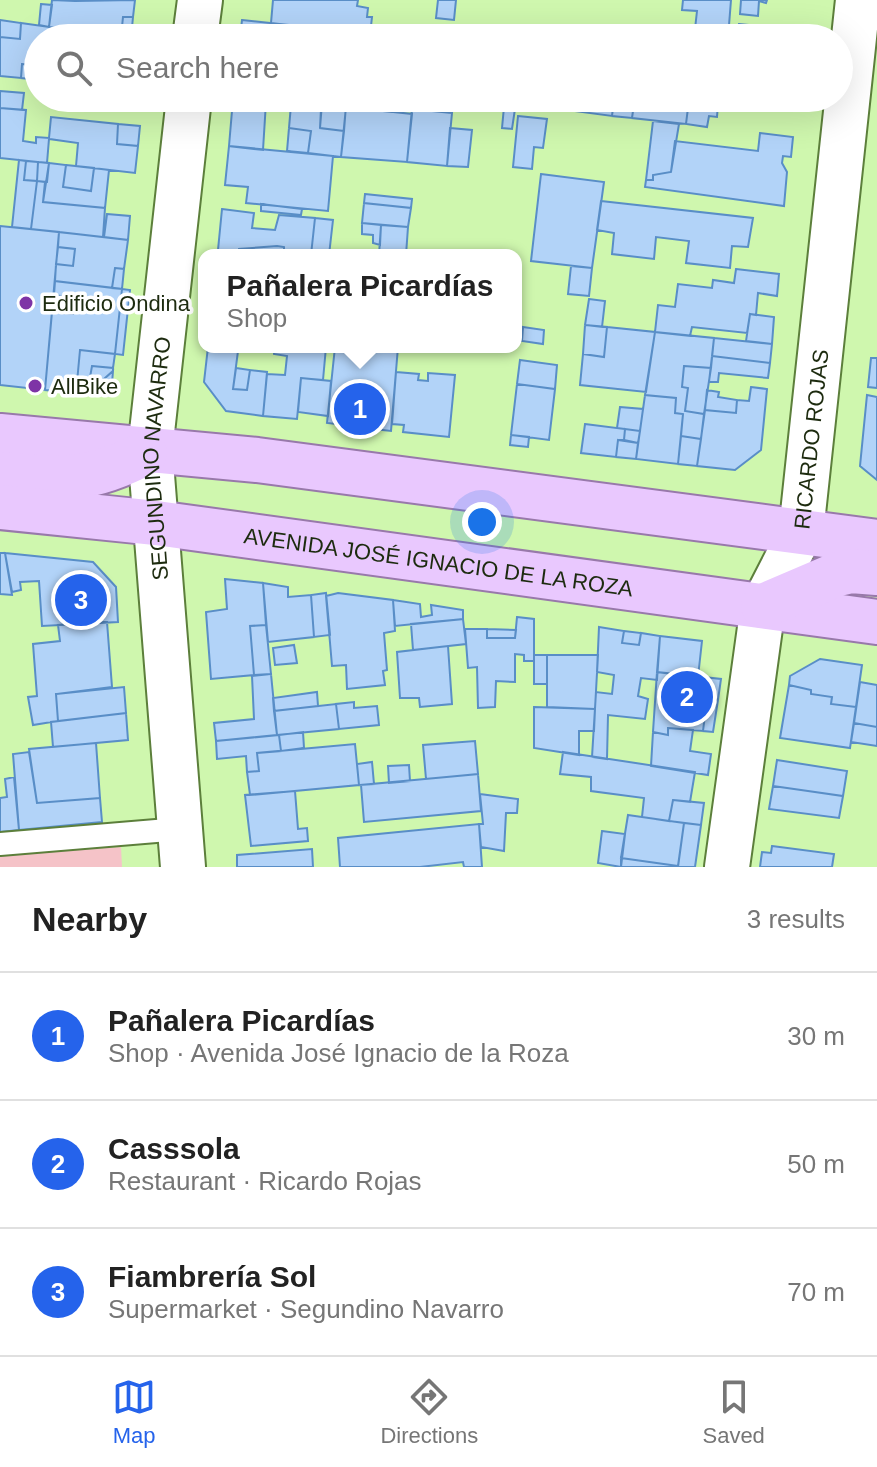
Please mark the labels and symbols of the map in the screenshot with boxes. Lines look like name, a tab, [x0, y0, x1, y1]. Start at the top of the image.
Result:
place label: Edificio Ondina	[42, 291, 191, 316]
marker: Edificio Ondina	[17, 294, 35, 312]
street label: SEGUNDINO NAVARRO	[137, 335, 175, 581]
street label: RICARDO ROJAS	[789, 348, 833, 531]
place label: AllBike	[51, 374, 118, 399]
marker: AllBike	[26, 377, 44, 395]
pin: 1	[334, 379, 386, 439]
your location	[462, 502, 502, 542]
street label: AVENIDA JOSÉ IGNACIO DE LA ROZA	[242, 523, 635, 601]
pin: 3	[55, 570, 107, 630]
pin: 2	[661, 667, 713, 727]

